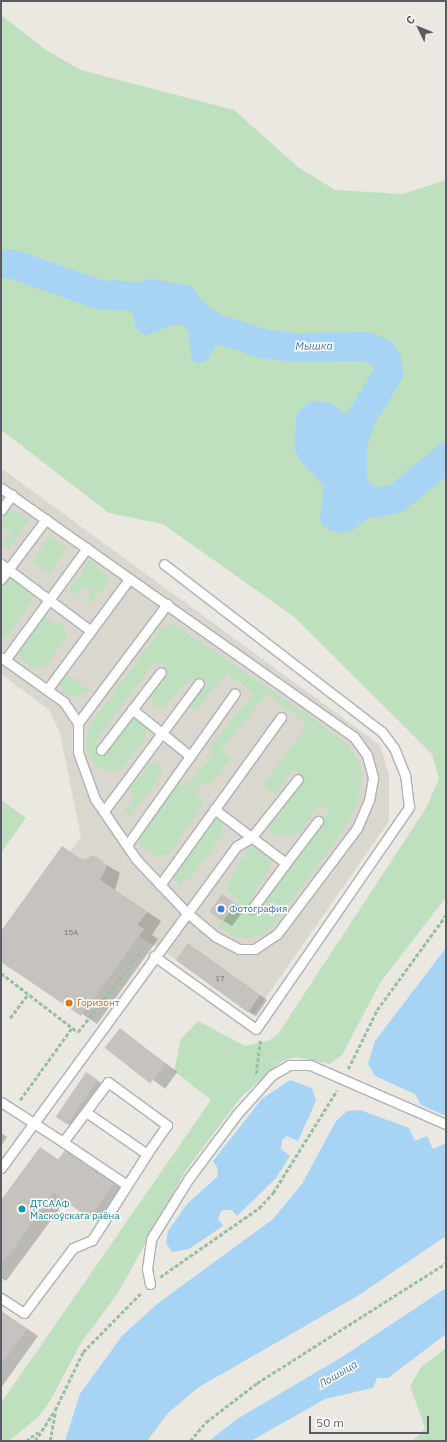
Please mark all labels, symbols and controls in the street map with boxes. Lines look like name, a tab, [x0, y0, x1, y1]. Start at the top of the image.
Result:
north arrow	[399, 8, 439, 48]
text: С	[403, 12, 418, 27]
water label: Мышка	[295, 339, 333, 353]
place label: Фотография	[229, 903, 287, 915]
marker: Фотография	[216, 904, 226, 914]
house number: 15А	[64, 928, 78, 938]
house number: 17	[215, 974, 225, 984]
place label: Горизонт	[77, 997, 119, 1009]
marker: Горизонт	[64, 998, 74, 1008]
place label: ДТСААФ Маскоўскага раёна	[30, 1197, 120, 1220]
marker: ДТСААФ Маскоўскага раёна	[17, 1204, 27, 1214]
water label: Лошыца	[316, 1357, 360, 1391]
scale bar	[311, 1408, 431, 1434]
text: 50 m	[316, 1415, 344, 1430]

